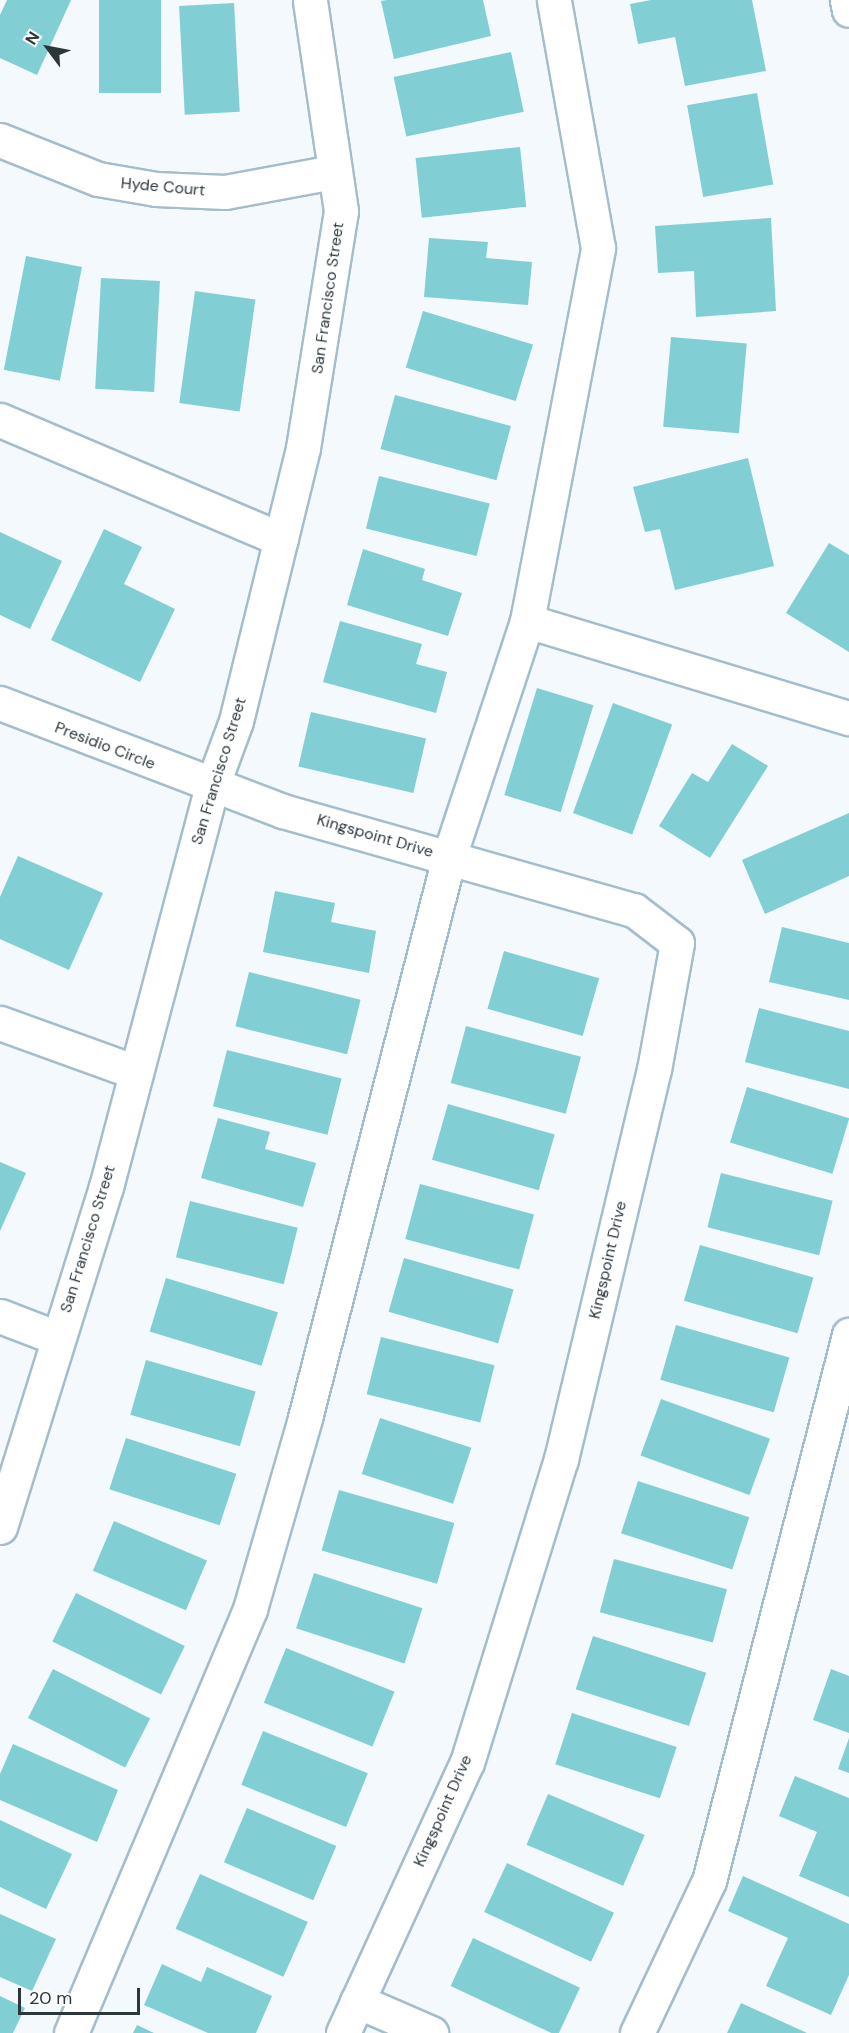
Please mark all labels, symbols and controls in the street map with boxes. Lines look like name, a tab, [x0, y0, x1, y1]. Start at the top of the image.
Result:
north arrow	[18, 18, 78, 78]
text: N	[20, 28, 44, 49]
street label: Hyde Court	[120, 174, 206, 200]
street label: San Francisco Street	[308, 221, 348, 375]
street label: San Francisco Street	[187, 695, 251, 847]
street label: Presidio Circle	[52, 718, 158, 774]
street label: Kingspoint Drive	[315, 810, 435, 862]
street label: San Francisco Street	[56, 1163, 120, 1315]
street label: Kingspoint Drive	[585, 1199, 631, 1321]
street label: Kingspoint Drive	[410, 1752, 476, 1870]
scale bar	[21, 1976, 142, 2014]
text: 20 m	[29, 1986, 72, 2010]

